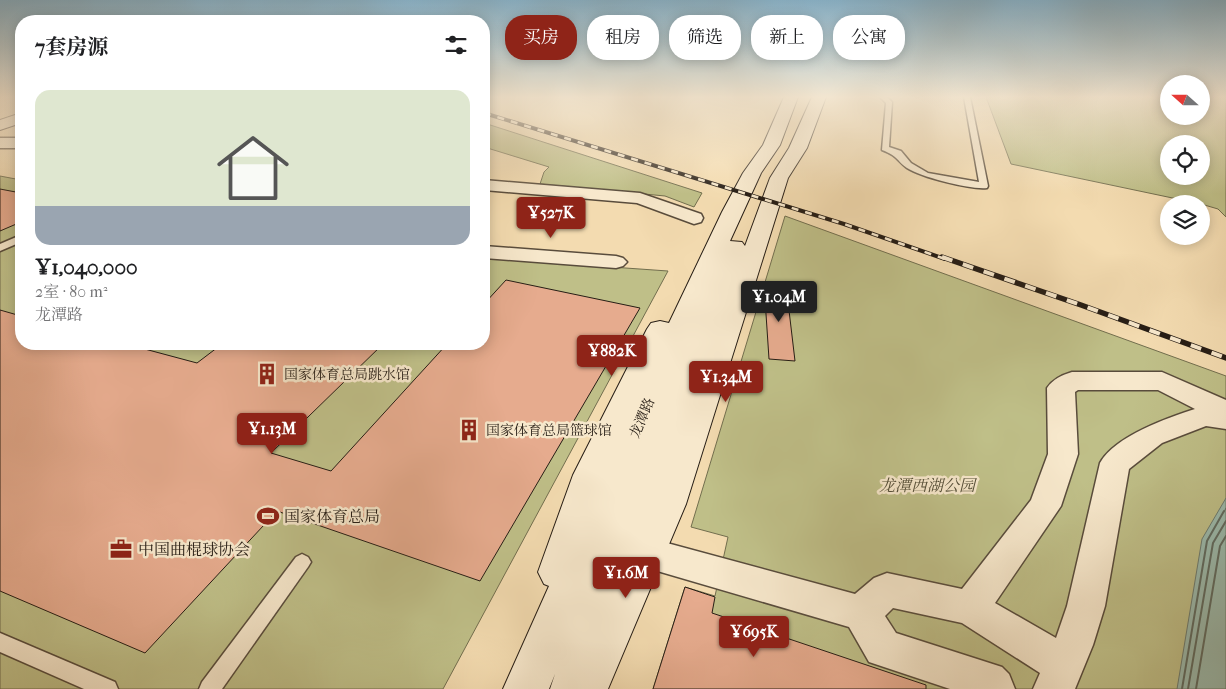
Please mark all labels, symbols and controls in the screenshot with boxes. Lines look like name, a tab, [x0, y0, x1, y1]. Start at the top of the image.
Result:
chip: 买房	[505, 15, 577, 60]
chip: 租房	[587, 15, 659, 60]
chip: 筛选	[669, 15, 741, 60]
chip: 新上	[751, 15, 823, 60]
chip: 公寓	[833, 15, 905, 60]
icon: filters	[442, 31, 470, 59]
text: 7套房源	[35, 35, 108, 59]
north arrow	[1160, 75, 1210, 125]
map controls	[1160, 75, 1210, 245]
icon: home	[208, 123, 298, 213]
button: locate	[1160, 135, 1210, 185]
button: layers	[1160, 195, 1210, 245]
pin: ¥527K	[516, 196, 586, 239]
text: ¥527K	[528, 203, 574, 222]
text: ¥1,040,000	[35, 255, 138, 279]
pin: ¥1.04M	[738, 280, 820, 323]
text: 2室 · 80 m²	[35, 282, 107, 301]
text: ¥1.04M	[752, 287, 806, 306]
text: 龙潭路	[35, 305, 83, 324]
pin: ¥882K	[577, 334, 647, 377]
text: ¥882K	[588, 341, 636, 360]
pin: ¥1.34M	[685, 360, 767, 403]
building icon: 国家体育总局跳水馆	[254, 361, 280, 387]
place label: 国家体育总局跳水馆	[284, 366, 410, 383]
text: ¥1.34M	[700, 367, 752, 386]
street label: 龙潭路	[626, 395, 658, 441]
pin: ¥1.13M	[231, 412, 313, 455]
building icon: 国家体育总局篮球馆	[456, 417, 482, 443]
text: ¥1.13M	[248, 419, 296, 438]
place label: 国家体育总局篮球馆	[486, 422, 612, 439]
park label: 龙潭西湖公园	[879, 476, 978, 495]
sports icon: 国家体育总局	[255, 503, 281, 529]
place label: 国家体育总局	[284, 507, 380, 526]
office icon: 中国曲棍球协会	[108, 536, 134, 562]
place label: 中国曲棍球协会	[138, 540, 250, 559]
pin: ¥1.6M	[591, 556, 661, 599]
text: ¥1.6M	[604, 563, 648, 582]
pin: ¥695K	[719, 616, 789, 658]
text: ¥695K	[730, 622, 778, 641]

